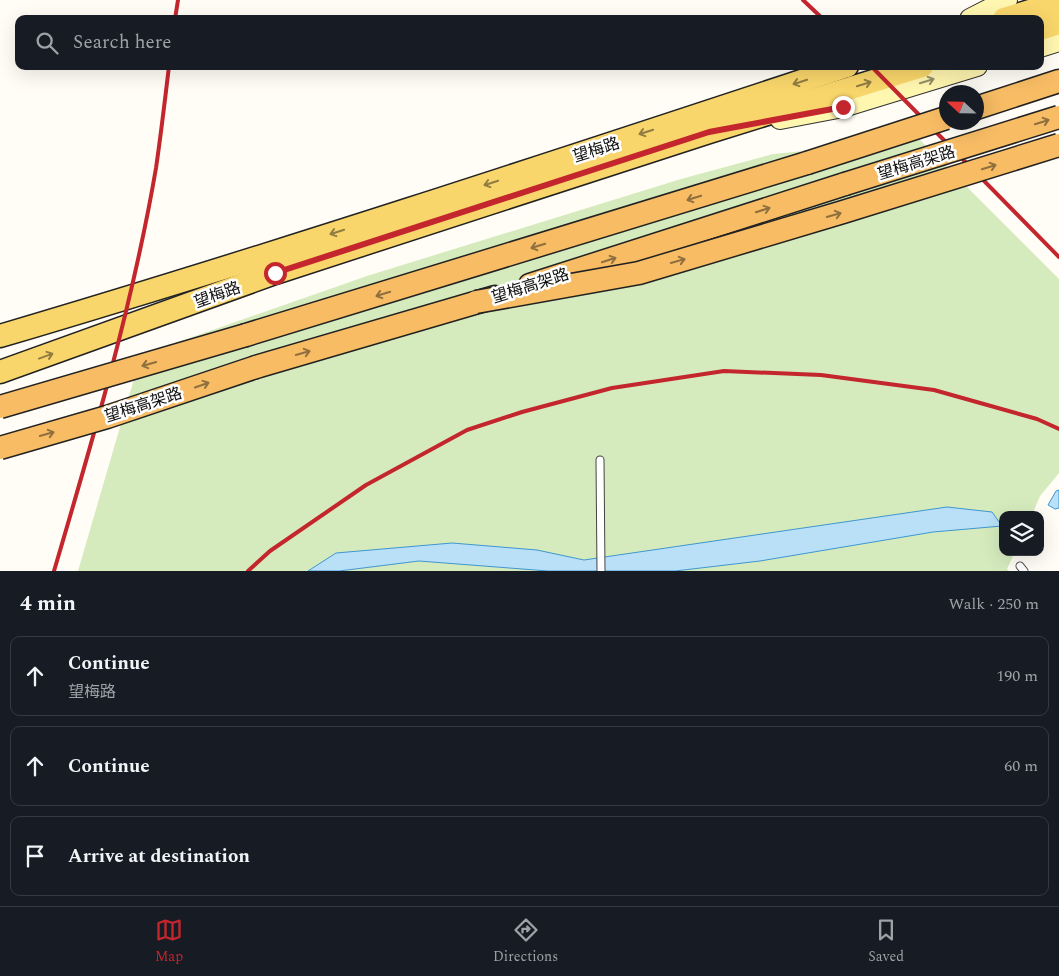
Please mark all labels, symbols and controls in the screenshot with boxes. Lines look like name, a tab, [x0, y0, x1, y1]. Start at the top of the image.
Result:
search box	[15, 15, 1044, 70]
text: Search here	[73, 28, 172, 57]
icon: search	[33, 29, 61, 57]
one-way arrow	[918, 76, 934, 86]
one-way arrow	[793, 77, 809, 87]
one-way arrow	[856, 79, 872, 89]
north arrow	[939, 85, 984, 130]
route end	[832, 96, 855, 119]
one-way arrow	[1033, 117, 1049, 127]
one-way arrow	[638, 128, 654, 138]
street label: 望梅路	[570, 131, 623, 169]
street label: 望梅高架路	[875, 140, 958, 186]
one-way arrow	[981, 162, 997, 172]
one-way arrow	[484, 178, 500, 188]
one-way arrow	[686, 194, 702, 204]
one-way arrow	[755, 205, 771, 214]
one-way arrow	[826, 210, 842, 220]
one-way arrow	[329, 228, 345, 238]
one-way arrow	[531, 242, 547, 252]
one-way arrow	[600, 254, 616, 264]
one-way arrow	[670, 256, 686, 266]
route start	[264, 262, 287, 285]
street label: 望梅高架路	[489, 262, 572, 310]
street label: 望梅路	[191, 275, 244, 314]
one-way arrow	[375, 289, 391, 299]
one-way arrow	[294, 348, 310, 358]
one-way arrow	[38, 351, 53, 360]
one-way arrow	[141, 359, 157, 369]
one-way arrow	[193, 380, 209, 389]
street label: 望梅高架路	[102, 381, 185, 429]
one-way arrow	[38, 429, 54, 439]
map controls	[999, 511, 1044, 556]
button: layers	[999, 511, 1044, 556]
text: 4 min	[20, 588, 76, 620]
text: Walk · 250 m	[948, 592, 1039, 616]
text: Continue	[68, 649, 150, 678]
icon: ahead	[21, 662, 49, 690]
text: 190 m	[996, 664, 1038, 688]
text: 望梅路	[68, 680, 116, 704]
icon: ahead	[21, 752, 49, 780]
text: Continue	[68, 752, 150, 781]
text: 60 m	[1004, 754, 1038, 778]
icon: arrive	[21, 842, 49, 870]
text: Arrive at destination	[68, 842, 250, 871]
tab: Map	[155, 916, 183, 967]
tab: Directions	[493, 916, 558, 967]
tab: Saved	[868, 916, 904, 967]

